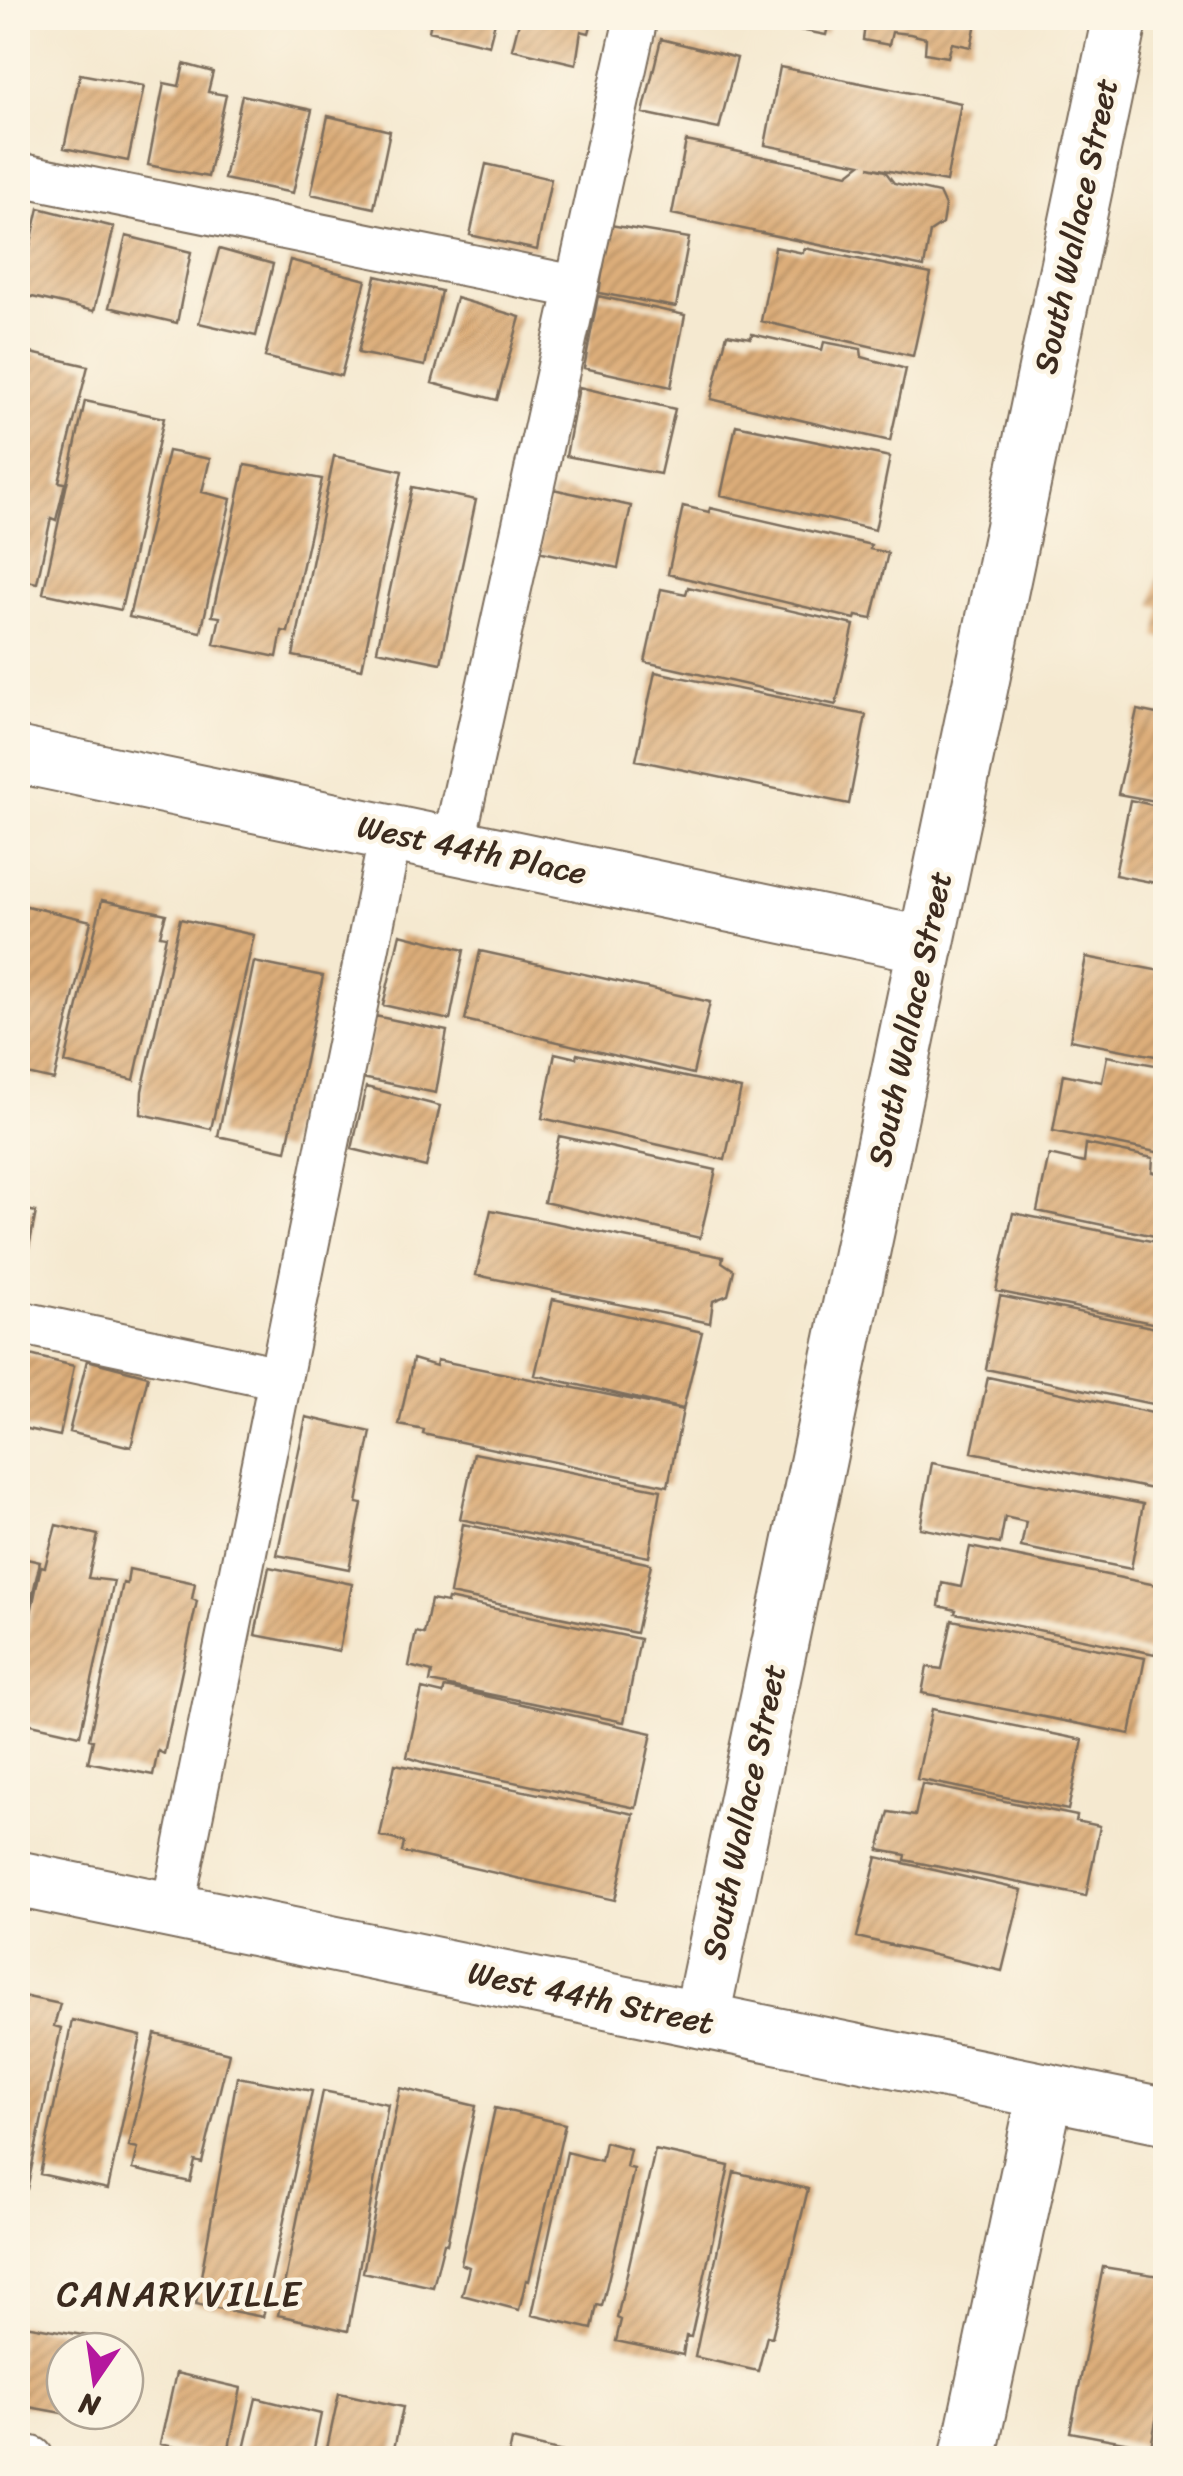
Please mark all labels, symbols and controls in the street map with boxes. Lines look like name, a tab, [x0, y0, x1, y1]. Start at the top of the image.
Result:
street label: South Wallace Street	[1017, 73, 1135, 379]
street label: West 44th Place	[352, 798, 592, 902]
street label: South Wallace Street	[851, 866, 969, 1172]
street label: South Wallace Street	[685, 1659, 803, 1965]
street label: West 44th Street	[463, 1944, 719, 2052]
district label: CANARYVILLE	[57, 2263, 303, 2325]
north arrow	[45, 2331, 145, 2431]
text: N	[74, 2379, 105, 2431]

